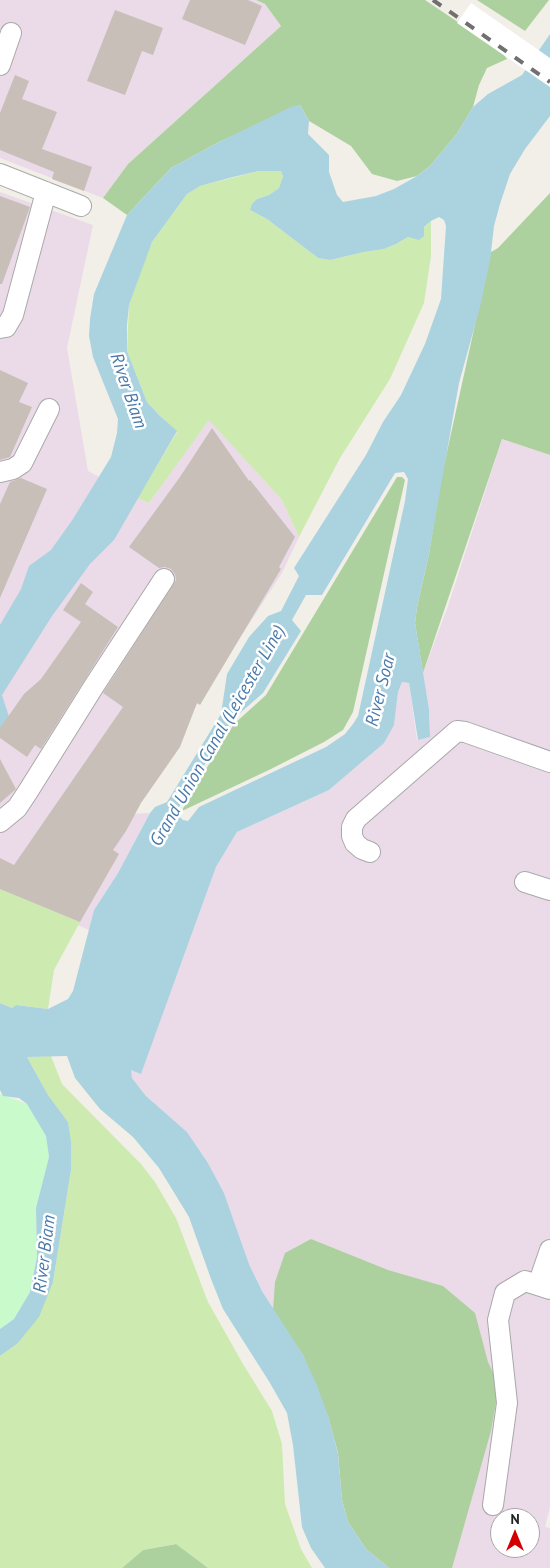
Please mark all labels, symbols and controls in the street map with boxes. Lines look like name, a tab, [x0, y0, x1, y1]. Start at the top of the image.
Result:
water label: River Biam	[105, 350, 151, 432]
water label: Grand Union Canal (Leicester Line)	[146, 622, 290, 850]
water label: River Soar	[362, 651, 400, 729]
water label: River Biam	[29, 1214, 61, 1294]
north arrow	[490, 1508, 540, 1558]
text: N	[510, 1510, 520, 1528]

